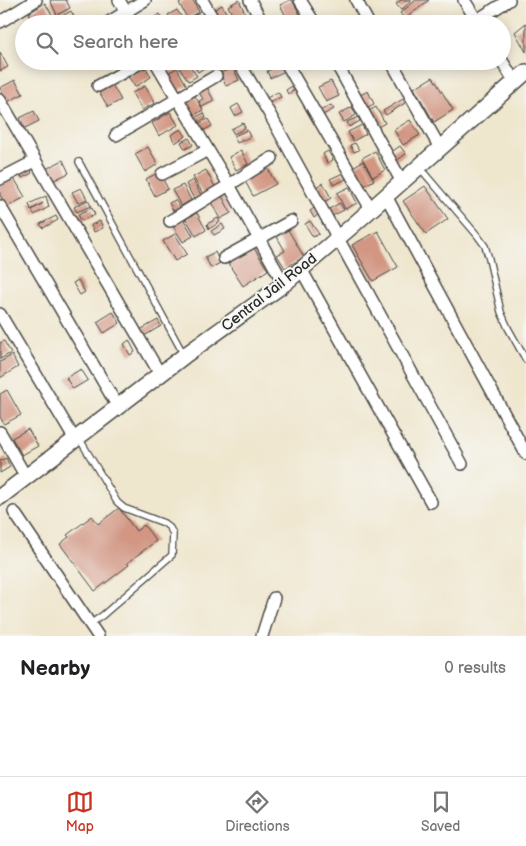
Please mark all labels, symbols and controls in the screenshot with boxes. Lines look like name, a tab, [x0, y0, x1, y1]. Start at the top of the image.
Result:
search box	[15, 15, 511, 70]
icon: search	[33, 29, 61, 57]
text: Search here	[73, 31, 178, 54]
street label: Central Jail Road	[218, 249, 321, 336]
text: Nearby	[20, 656, 90, 681]
text: 0 results	[444, 659, 506, 678]
tab: Map	[66, 788, 94, 835]
tab: Directions	[225, 788, 290, 835]
tab: Saved	[421, 788, 460, 835]

